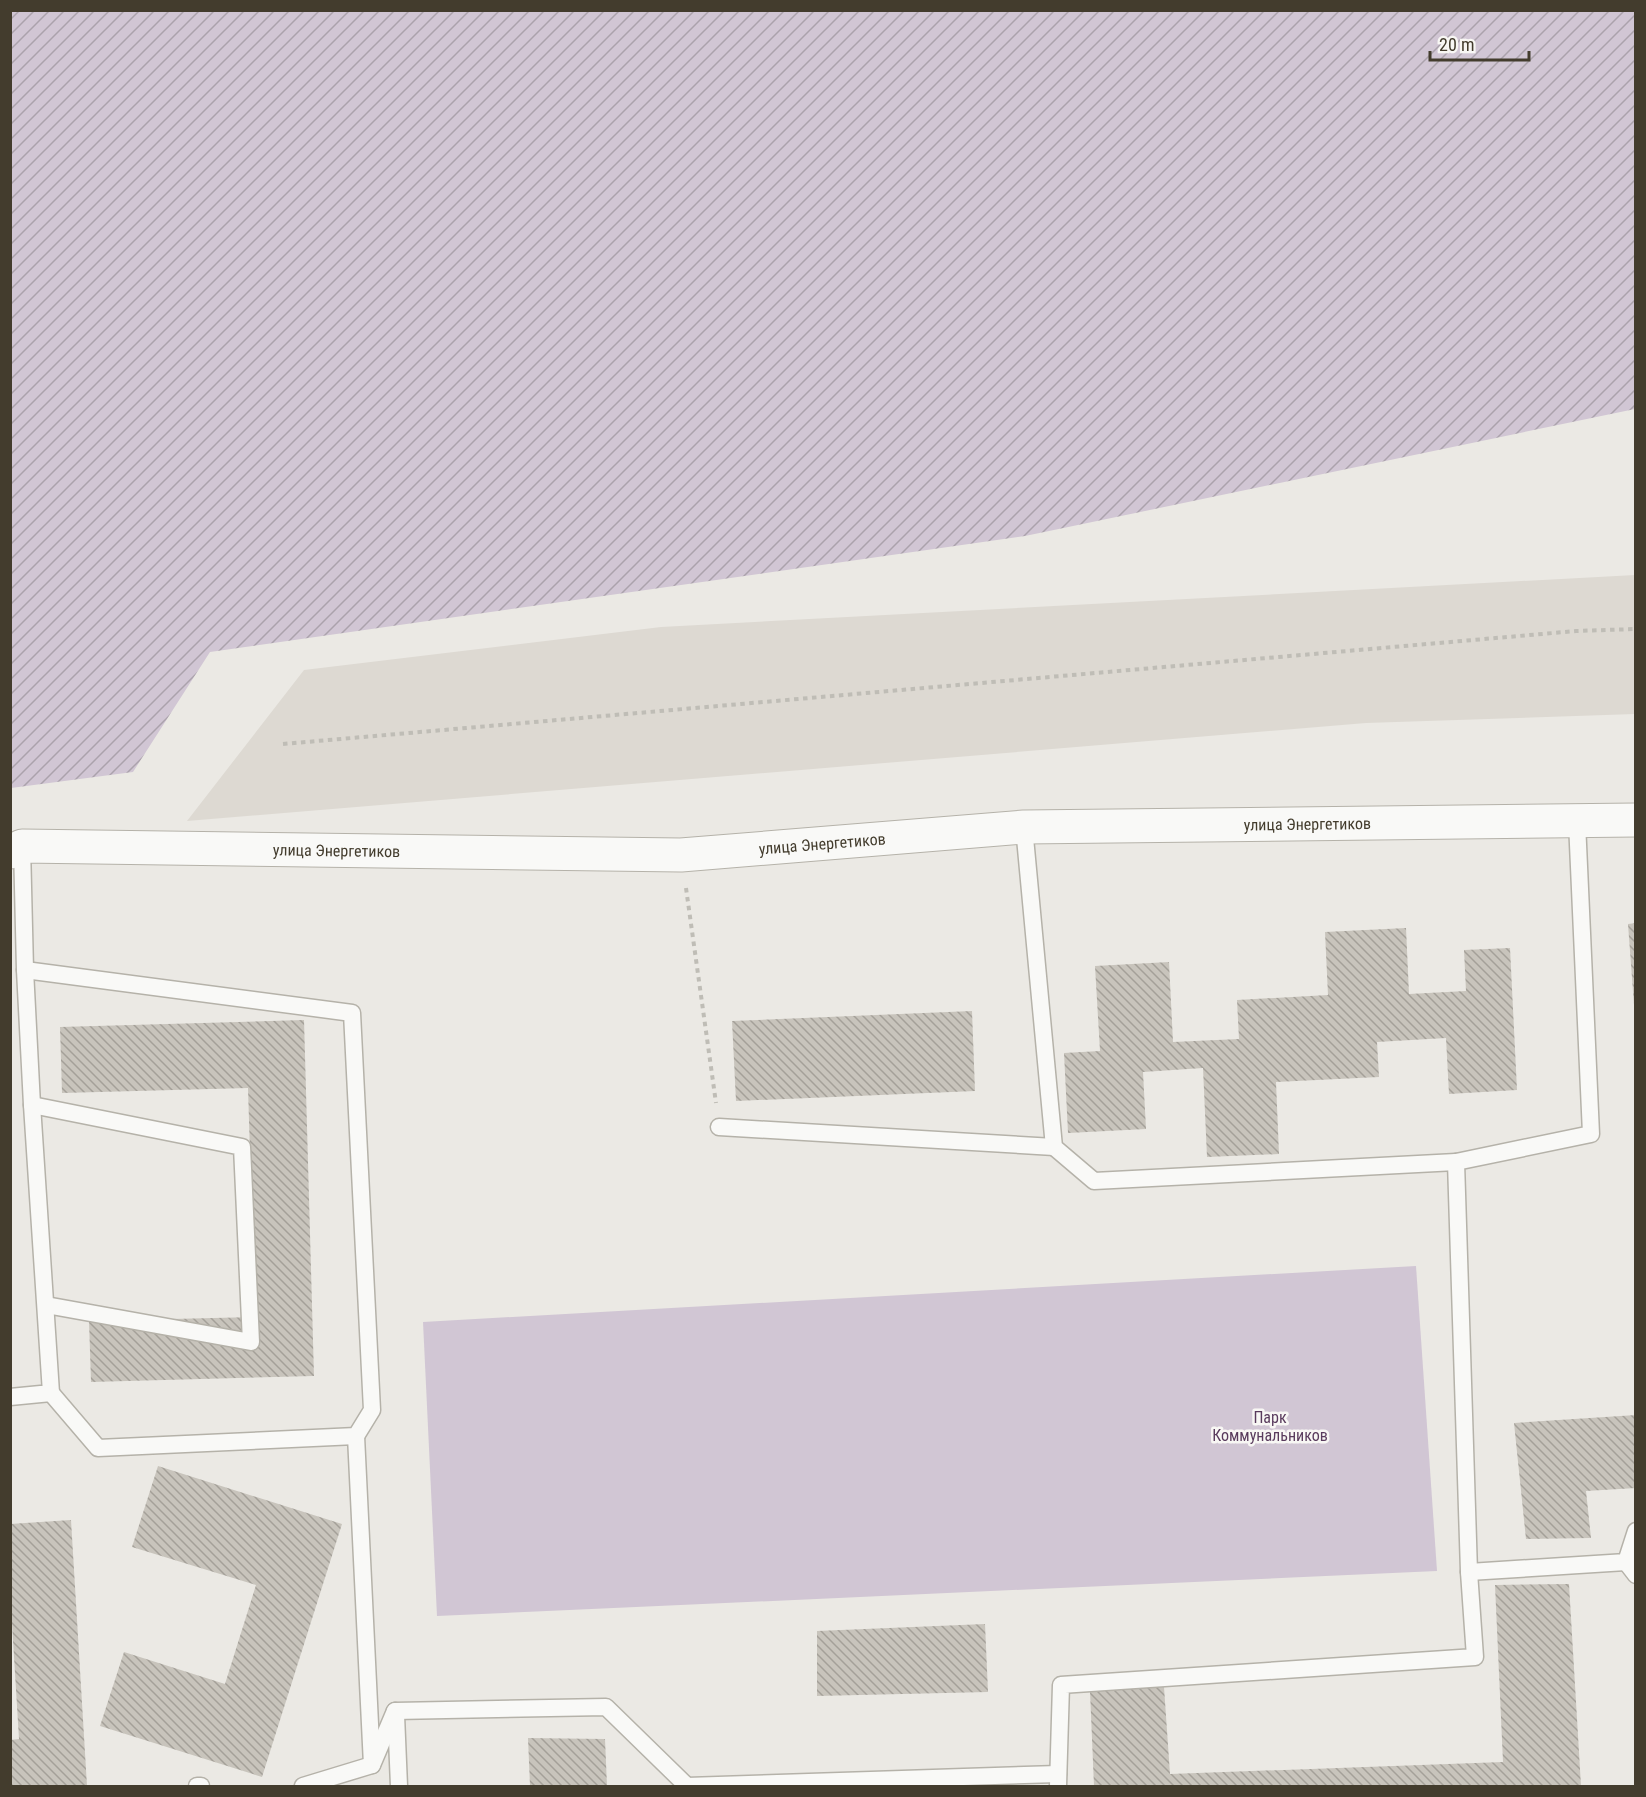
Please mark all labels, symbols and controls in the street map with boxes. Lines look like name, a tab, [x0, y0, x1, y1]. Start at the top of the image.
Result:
scale bar	[1430, 24, 1529, 62]
text: 20 m	[1439, 34, 1474, 55]
street label: улица Энергетиков	[1244, 814, 1371, 834]
street label: улица Энергетиков	[758, 829, 886, 858]
street label: улица Энергетиков	[273, 840, 400, 861]
park label: Парк Коммунальников	[1212, 1408, 1328, 1445]

